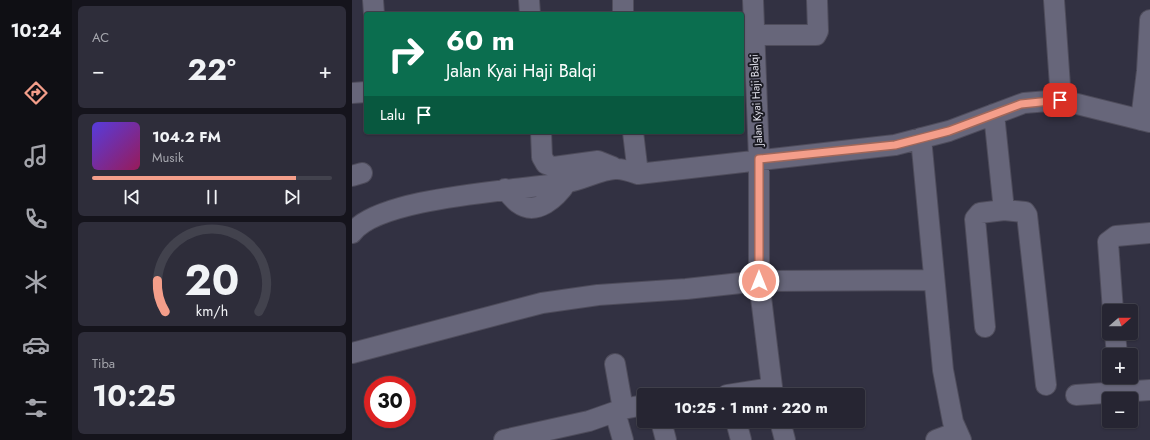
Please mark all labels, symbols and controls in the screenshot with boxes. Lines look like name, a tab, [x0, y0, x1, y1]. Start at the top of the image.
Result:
text: 10:24	[10, 18, 62, 44]
text: 60 m	[446, 20, 515, 61]
text: AC	[92, 28, 109, 47]
icon: right	[380, 28, 432, 80]
text: 22°	[188, 48, 236, 91]
text: −	[92, 54, 105, 86]
text: +	[318, 54, 332, 86]
street label: Jalan Kyai Haji Balqi	[746, 54, 766, 148]
text: Jalan Kyai Haji Balqi	[446, 58, 596, 84]
icon: directions	[22, 79, 50, 107]
pin	[1043, 83, 1077, 117]
icon: arrive	[1049, 89, 1071, 111]
text: Lalu	[380, 104, 405, 126]
icon: arrive	[413, 104, 435, 126]
text: 104.2 FM	[152, 126, 221, 148]
icon: music	[22, 142, 50, 170]
text: Musik	[152, 148, 184, 167]
icon: previous	[121, 186, 143, 208]
icon: pause	[201, 186, 223, 208]
icon: next	[281, 186, 303, 208]
icon: phone	[22, 205, 50, 233]
text: 20	[185, 250, 239, 311]
position arrow	[738, 260, 780, 302]
icon: climate	[22, 268, 50, 296]
text: km/h	[196, 301, 228, 321]
north arrow	[1102, 304, 1138, 340]
map controls	[1102, 304, 1138, 428]
icon: car	[22, 331, 50, 359]
button: +	[1102, 348, 1138, 384]
text: Tiba	[92, 354, 115, 373]
text: 10:25	[92, 374, 176, 417]
speed limit sign: 30	[364, 376, 416, 428]
button: −	[1102, 392, 1138, 428]
icon: filters	[22, 394, 50, 422]
text: 10:25 · 1 mnt · 220 m	[674, 397, 828, 419]

